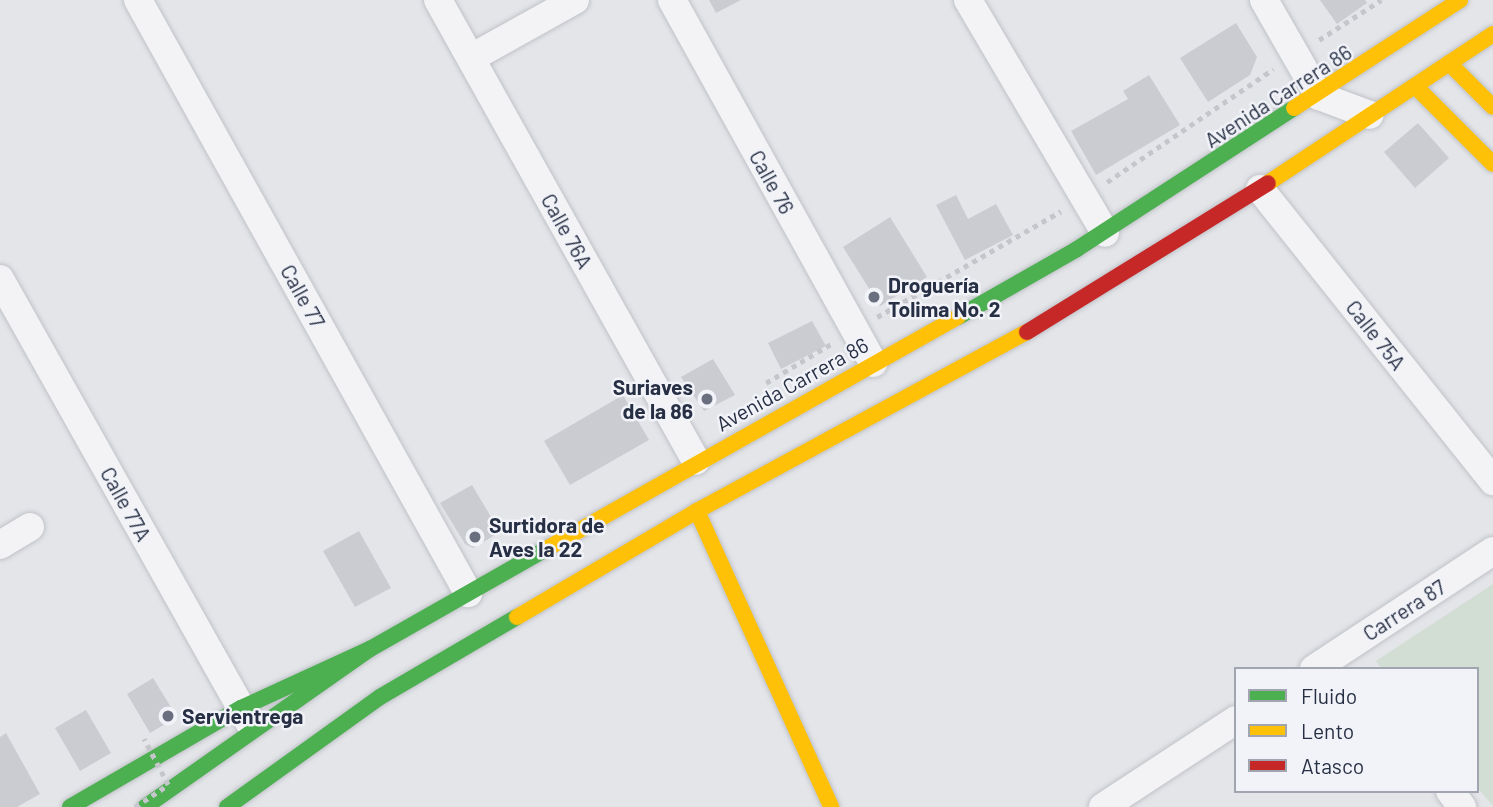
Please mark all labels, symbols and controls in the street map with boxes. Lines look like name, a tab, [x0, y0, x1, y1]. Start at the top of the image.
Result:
street label: Avenida Carrera 86	[1200, 39, 1356, 153]
street label: Calle 76	[744, 146, 800, 218]
street label: Calle 76A	[536, 189, 598, 273]
street label: Calle 77	[275, 260, 331, 332]
place label: Droguería Tolima No. 2	[888, 272, 1000, 322]
marker: Droguería Tolima No. 2	[866, 289, 882, 305]
street label: Calle 75A	[1341, 295, 1411, 375]
street label: Avenida Carrera 86	[712, 332, 872, 436]
place label: Suriaves de la 86	[613, 374, 693, 424]
marker: Suriaves de la 86	[699, 391, 715, 407]
street label: Calle 77A	[95, 462, 157, 546]
place label: Surtidora de Aves la 22	[489, 512, 605, 562]
marker: Surtidora de Aves la 22	[467, 529, 483, 545]
street label: Carrera 87	[1358, 574, 1450, 646]
legend	[1234, 667, 1479, 793]
text: Fluido	[1301, 683, 1357, 708]
place label: Servientrega	[182, 703, 303, 729]
marker: Servientrega	[160, 708, 176, 724]
text: Lento	[1301, 718, 1354, 743]
text: Atasco	[1301, 753, 1364, 778]

